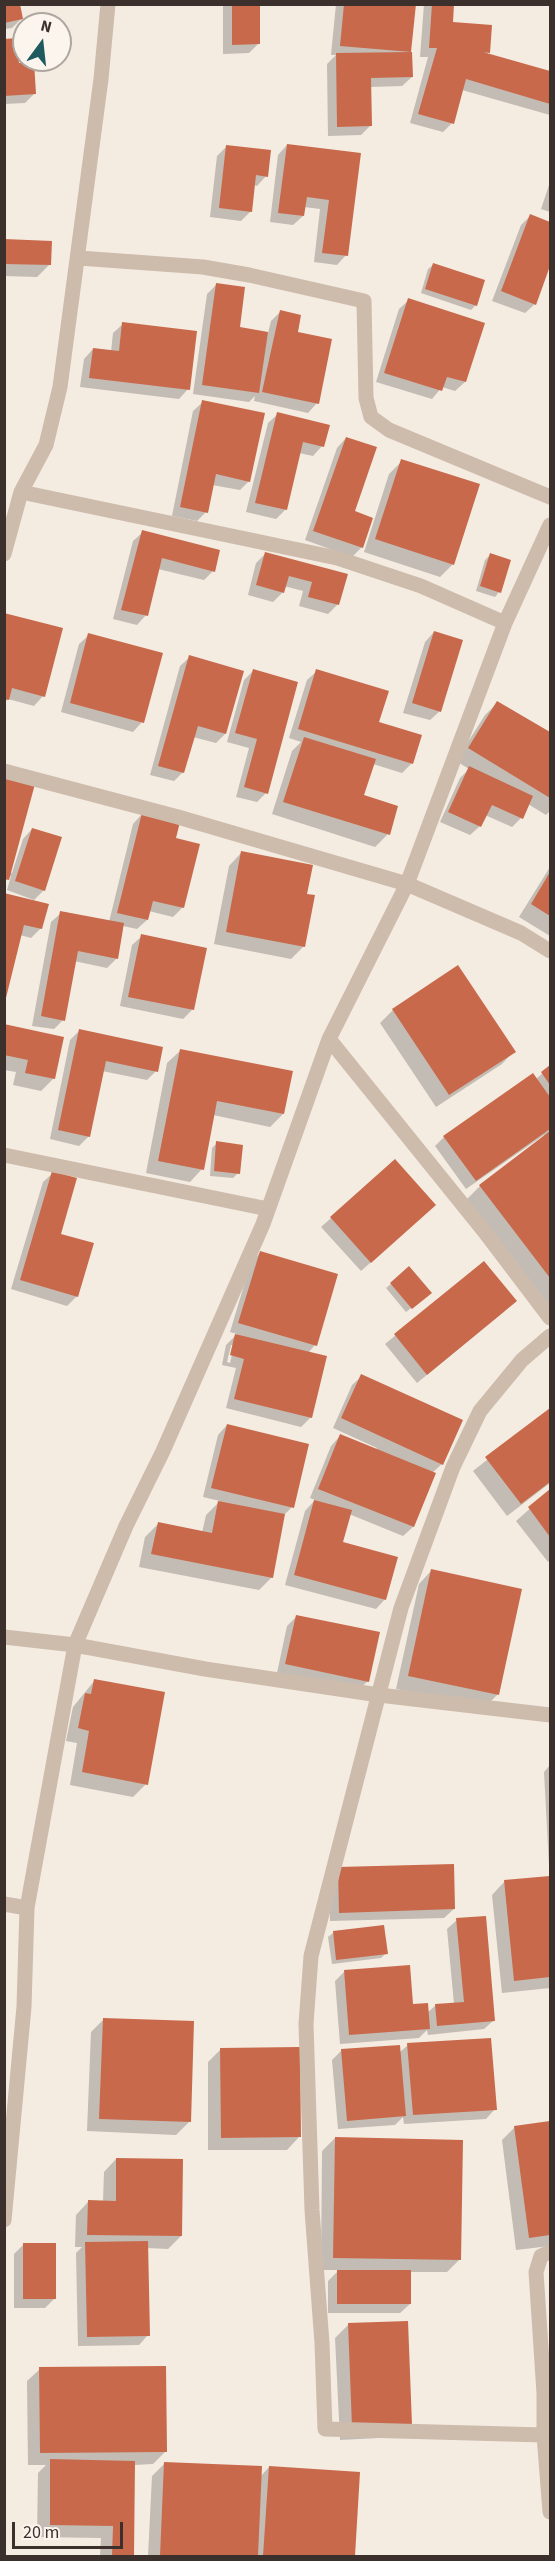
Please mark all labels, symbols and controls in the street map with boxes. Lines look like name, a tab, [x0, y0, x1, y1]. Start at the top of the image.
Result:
north arrow	[12, 12, 72, 72]
text: N	[38, 15, 54, 39]
scale bar	[15, 2510, 126, 2548]
text: 20 m	[23, 2520, 59, 2545]

